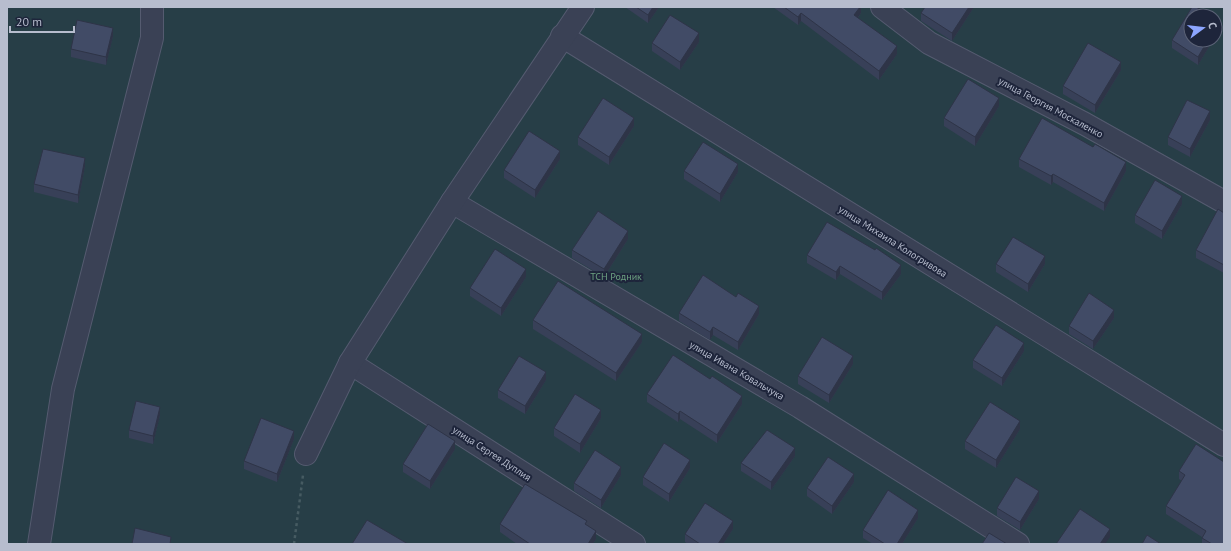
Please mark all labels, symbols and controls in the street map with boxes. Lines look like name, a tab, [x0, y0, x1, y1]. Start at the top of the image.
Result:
scale bar	[10, 8, 74, 34]
north arrow	[1183, 8, 1223, 48]
text: 20 m	[16, 14, 42, 29]
text: С	[1205, 21, 1220, 30]
street label: улица Георгия Москаленко	[996, 74, 1105, 141]
street label: улица Михаила Кологривова	[836, 203, 950, 280]
park label: ТСН Родник	[590, 270, 642, 283]
street label: улица Ивана Ковальчука	[687, 338, 787, 403]
street label: улица Сергея Дуплия	[450, 423, 534, 484]

